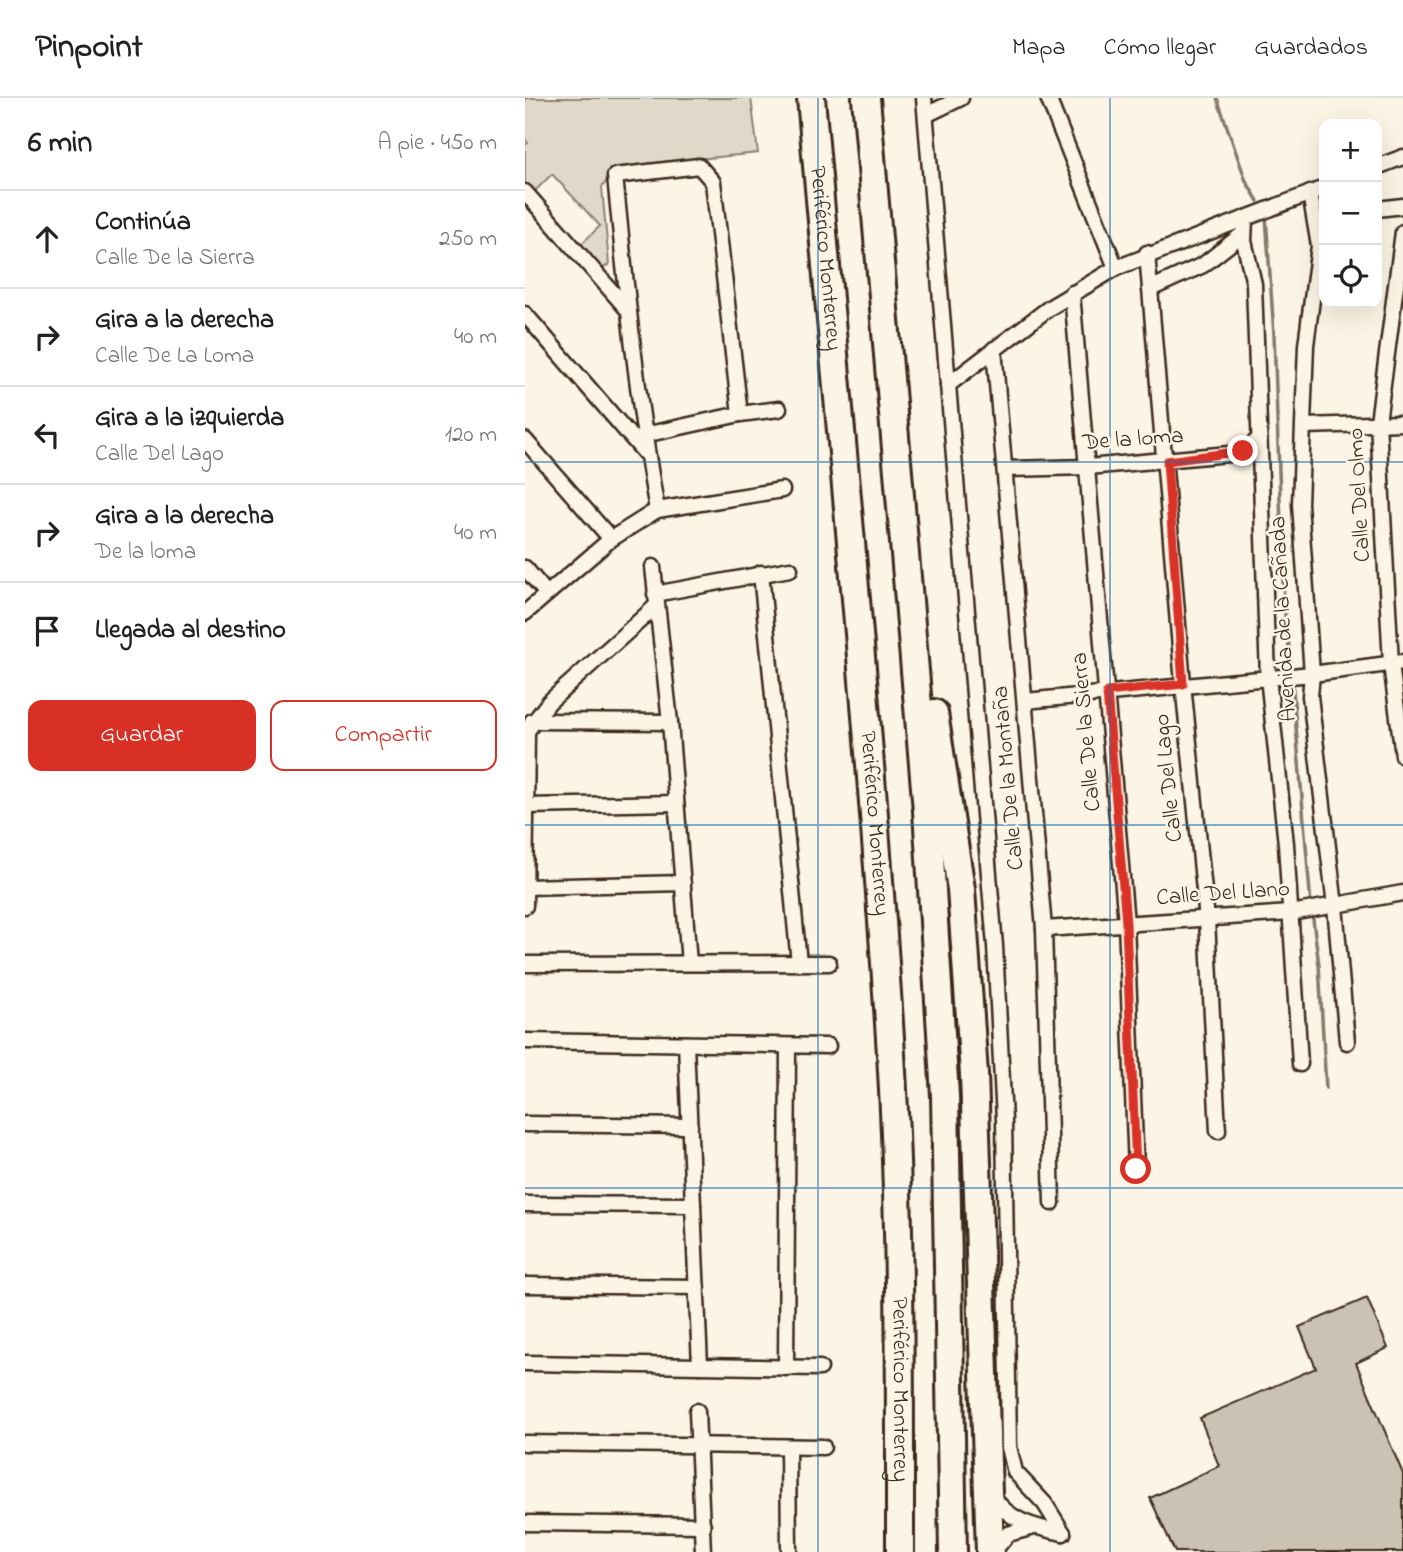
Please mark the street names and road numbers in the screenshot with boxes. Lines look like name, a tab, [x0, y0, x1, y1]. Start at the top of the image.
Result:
street label: Periférico Monterrey	[801, 165, 850, 352]
street label: De la loma	[1080, 420, 1185, 460]
street label: Calle Del Olmo	[1340, 427, 1380, 563]
street label: Avenida de la Cañada	[1262, 515, 1306, 723]
street label: Calle De la Sierra	[1064, 651, 1110, 813]
street label: Calle De la Montaña	[985, 684, 1033, 872]
street label: Calle Del Lago	[1146, 712, 1193, 844]
street label: Periférico Monterrey	[851, 730, 898, 917]
street label: Calle Del Llano	[1155, 873, 1291, 915]
street label: Periférico Monterrey	[882, 1297, 917, 1482]

